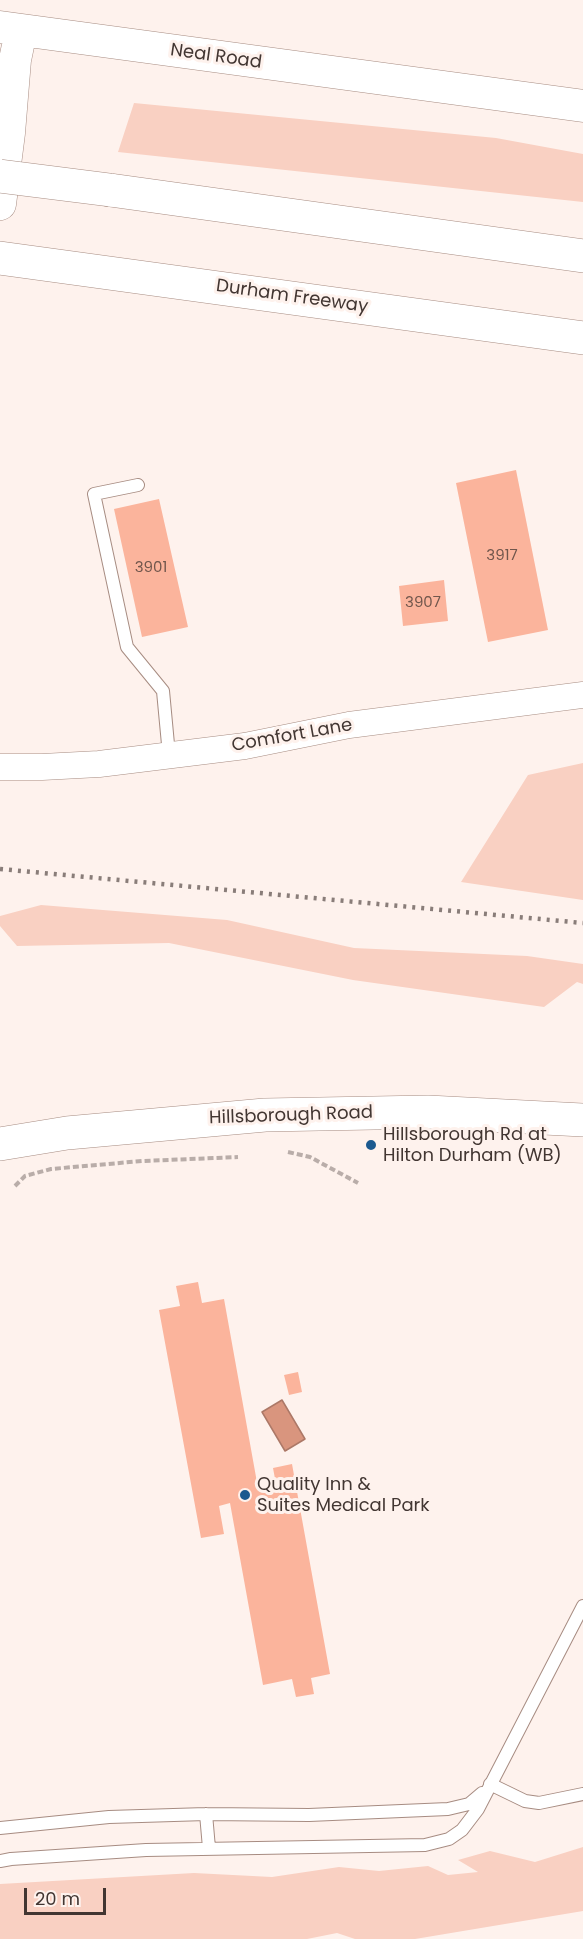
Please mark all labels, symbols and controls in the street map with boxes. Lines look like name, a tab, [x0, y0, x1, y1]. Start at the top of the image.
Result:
street label: Neal Road	[169, 40, 263, 74]
street label: Durham Freeway	[215, 276, 369, 318]
house number: 3917	[486, 547, 518, 565]
house number: 3901	[135, 559, 167, 577]
house number: 3907	[405, 594, 441, 612]
street label: Comfort Lane	[230, 715, 354, 757]
street label: Hillsborough Road	[209, 1102, 373, 1130]
place label: Hillsborough Rd at Hilton Durham (WB)	[383, 1124, 562, 1166]
marker: Hillsborough Rd at Hilton Durham (WB)	[364, 1138, 378, 1152]
place label: Quality Inn & Suites Medical Park	[257, 1474, 430, 1516]
marker: Quality Inn & Suites Medical Park	[238, 1488, 252, 1502]
scale bar	[27, 1876, 110, 1914]
text: 20 m	[35, 1886, 80, 1911]

